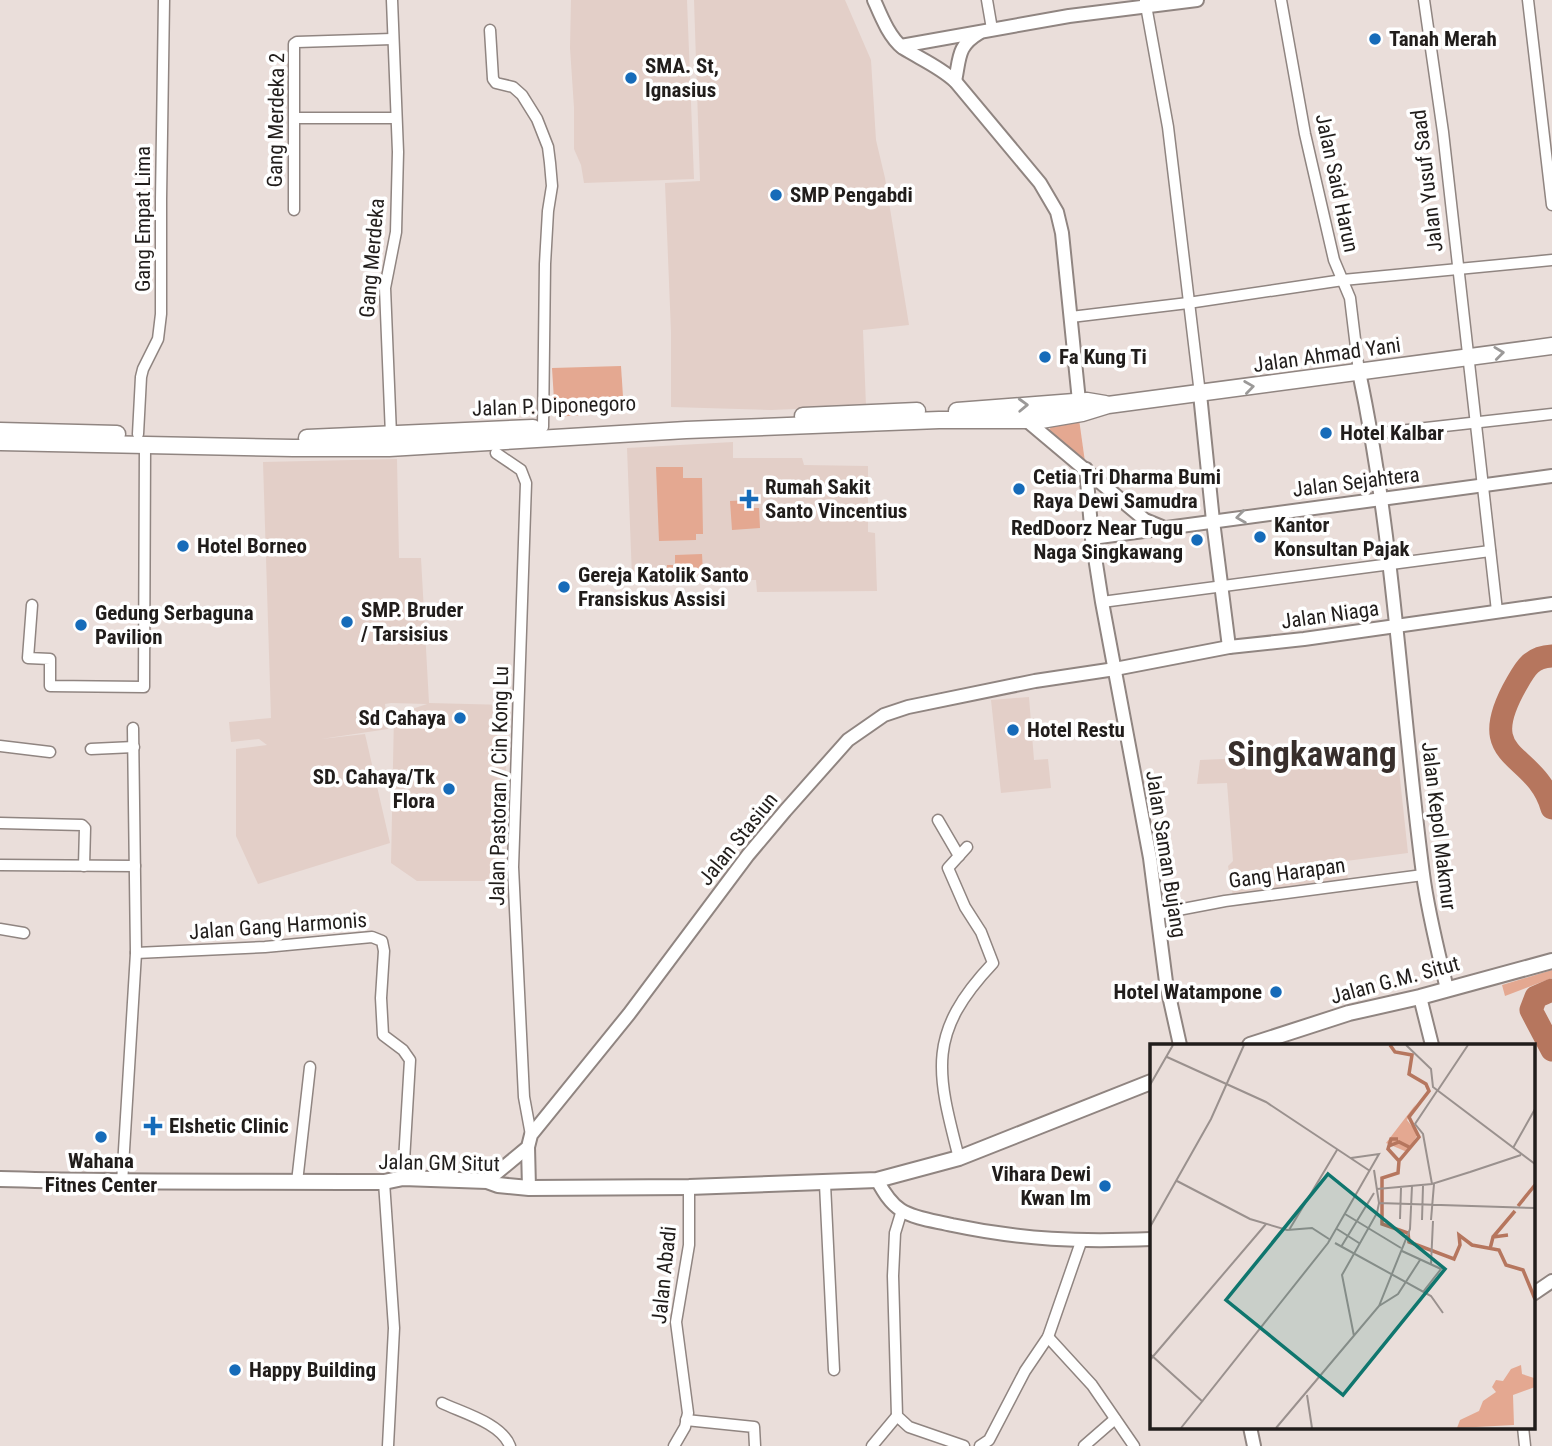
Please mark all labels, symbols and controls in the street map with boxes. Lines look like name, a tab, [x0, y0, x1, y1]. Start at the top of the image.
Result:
place label: Tanah Merah	[1389, 27, 1497, 51]
marker: Tanah Merah	[1367, 31, 1383, 47]
street label: Gang Merdeka 2	[263, 52, 289, 188]
place label: SMA. St, Ignasius	[645, 54, 719, 102]
marker: SMA. St, Ignasius	[623, 70, 639, 86]
street label: Jalan Yusuf Saad	[1406, 108, 1448, 254]
street label: Jalan Said Harun	[1311, 112, 1363, 254]
street label: Gang Empat Lima	[131, 146, 155, 292]
place label: SMP Pengabdi	[790, 183, 913, 207]
marker: SMP Pengabdi	[768, 187, 784, 203]
street label: Gang Merdeka	[355, 197, 389, 319]
street label: Jalan Ahmad Yani	[1252, 333, 1402, 377]
place label: Fa Kung Ti	[1059, 345, 1147, 369]
one-way arrow	[1493, 346, 1505, 361]
marker: Fa Kung Ti	[1037, 349, 1053, 365]
one-way arrow	[1243, 379, 1255, 394]
street label: Jalan P. Diponegoro	[472, 391, 636, 421]
one-way arrow	[1017, 398, 1028, 413]
place label: Hotel Kalbar	[1340, 421, 1444, 445]
marker: Hotel Kalbar	[1318, 425, 1334, 441]
street label: Jalan Sejahtera	[1291, 462, 1421, 502]
place label: Cetia Tri Dharma Bumi Raya Dewi Samudra	[1033, 465, 1221, 513]
place label: Rumah Sakit Santo Vincentius	[765, 475, 907, 523]
marker: Cetia Tri Dharma Bumi Raya Dewi Samudra	[1011, 481, 1027, 497]
marker: Rumah Sakit Santo Vincentius	[739, 489, 759, 509]
one-way arrow	[1236, 509, 1247, 524]
place label: Kantor Konsultan Pajak	[1274, 513, 1411, 561]
place label: RedDoorz Near Tugu Naga Singkawang	[1011, 516, 1183, 564]
marker: Kantor Konsultan Pajak	[1252, 529, 1268, 545]
marker: RedDoorz Near Tugu Naga Singkawang	[1189, 532, 1205, 548]
place label: Hotel Borneo	[197, 534, 307, 558]
marker: Hotel Borneo	[175, 538, 191, 554]
place label: Gereja Katolik Santo Fransiskus Assisi	[578, 563, 749, 611]
marker: Gereja Katolik Santo Fransiskus Assisi	[556, 579, 572, 595]
street label: Jalan Niaga	[1280, 596, 1380, 634]
place label: SMP. Bruder / Tarsisius	[360, 598, 464, 646]
place label: Gedung Serbaguna Pavilion	[95, 601, 254, 649]
marker: SMP. Bruder / Tarsisius	[339, 614, 355, 630]
marker: Gedung Serbaguna Pavilion	[73, 617, 89, 633]
street label: Jalan Pastoran / Cin Kong Lu	[485, 666, 513, 906]
place label: Sd Cahaya	[358, 706, 446, 730]
marker: Sd Cahaya	[452, 710, 468, 726]
place label: Hotel Restu	[1027, 718, 1125, 742]
marker: Hotel Restu	[1005, 722, 1021, 738]
district label: Singkawang	[1227, 734, 1397, 775]
street label: Jalan Kepol Makmur	[1417, 740, 1461, 912]
place label: SD. Cahaya/Tk Flora	[313, 765, 436, 813]
street label: Jalan Saman Bujang	[1141, 769, 1191, 939]
marker: SD. Cahaya/Tk Flora	[441, 781, 457, 797]
street label: Jalan Stasiun	[693, 788, 783, 890]
street label: Gang Harapan	[1227, 853, 1347, 893]
street label: Jalan Gang Harmonis	[188, 908, 368, 944]
street label: Jalan G.M. Situt	[1328, 951, 1462, 1009]
place label: Hotel Watampone	[1114, 980, 1262, 1004]
marker: Hotel Watampone	[1268, 984, 1284, 1000]
inset map	[1150, 1044, 1534, 1428]
place label: Elshetic Clinic	[169, 1114, 289, 1138]
marker: Elshetic Clinic	[143, 1116, 163, 1136]
marker: Wahana Fitnes Center	[93, 1129, 109, 1145]
place label: Wahana Fitnes Center	[45, 1149, 157, 1197]
street label: Jalan GM Situt	[378, 1150, 500, 1176]
place label: Vihara Dewi Kwan Im	[991, 1162, 1091, 1210]
marker: Vihara Dewi Kwan Im	[1097, 1178, 1113, 1194]
street label: Jalan Abadi	[647, 1225, 681, 1325]
place label: Happy Building	[249, 1358, 376, 1382]
marker: Happy Building	[227, 1362, 243, 1378]

